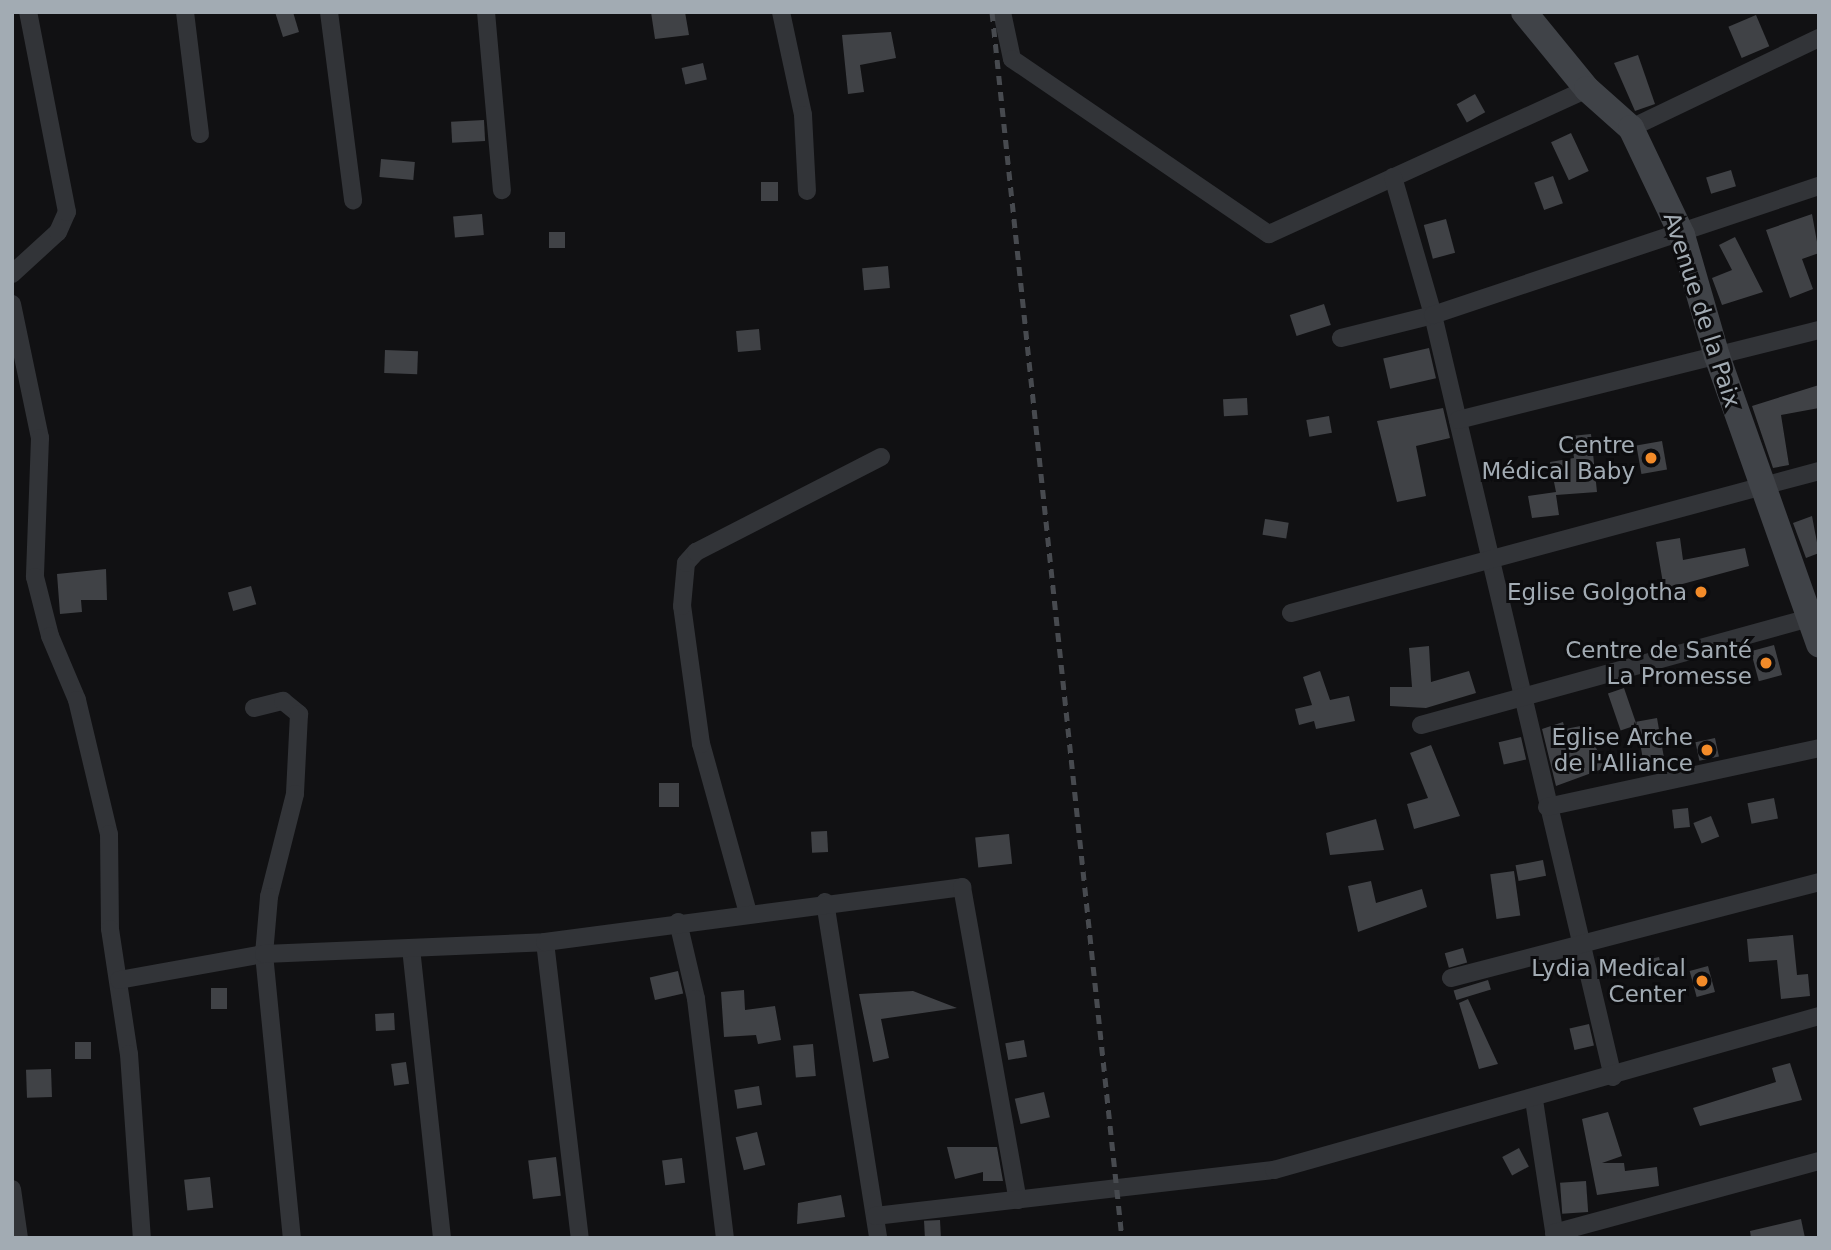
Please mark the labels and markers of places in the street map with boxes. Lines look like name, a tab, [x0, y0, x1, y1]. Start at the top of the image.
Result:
place label: Centre Médical Baby	[1481, 431, 1635, 485]
marker: Centre Médical Baby	[1641, 448, 1661, 468]
place label: Eglise Golgotha	[1507, 578, 1687, 606]
marker: Eglise Golgotha	[1693, 584, 1709, 600]
place label: Centre de Santé La Promesse	[1565, 636, 1752, 690]
marker: Centre de Santé La Promesse	[1758, 655, 1774, 671]
place label: Eglise Arche de l'Alliance	[1552, 723, 1693, 777]
marker: Eglise Arche de l'Alliance	[1699, 742, 1715, 758]
place label: Lydia Medical Center	[1531, 954, 1686, 1008]
marker: Lydia Medical Center	[1692, 971, 1712, 991]

